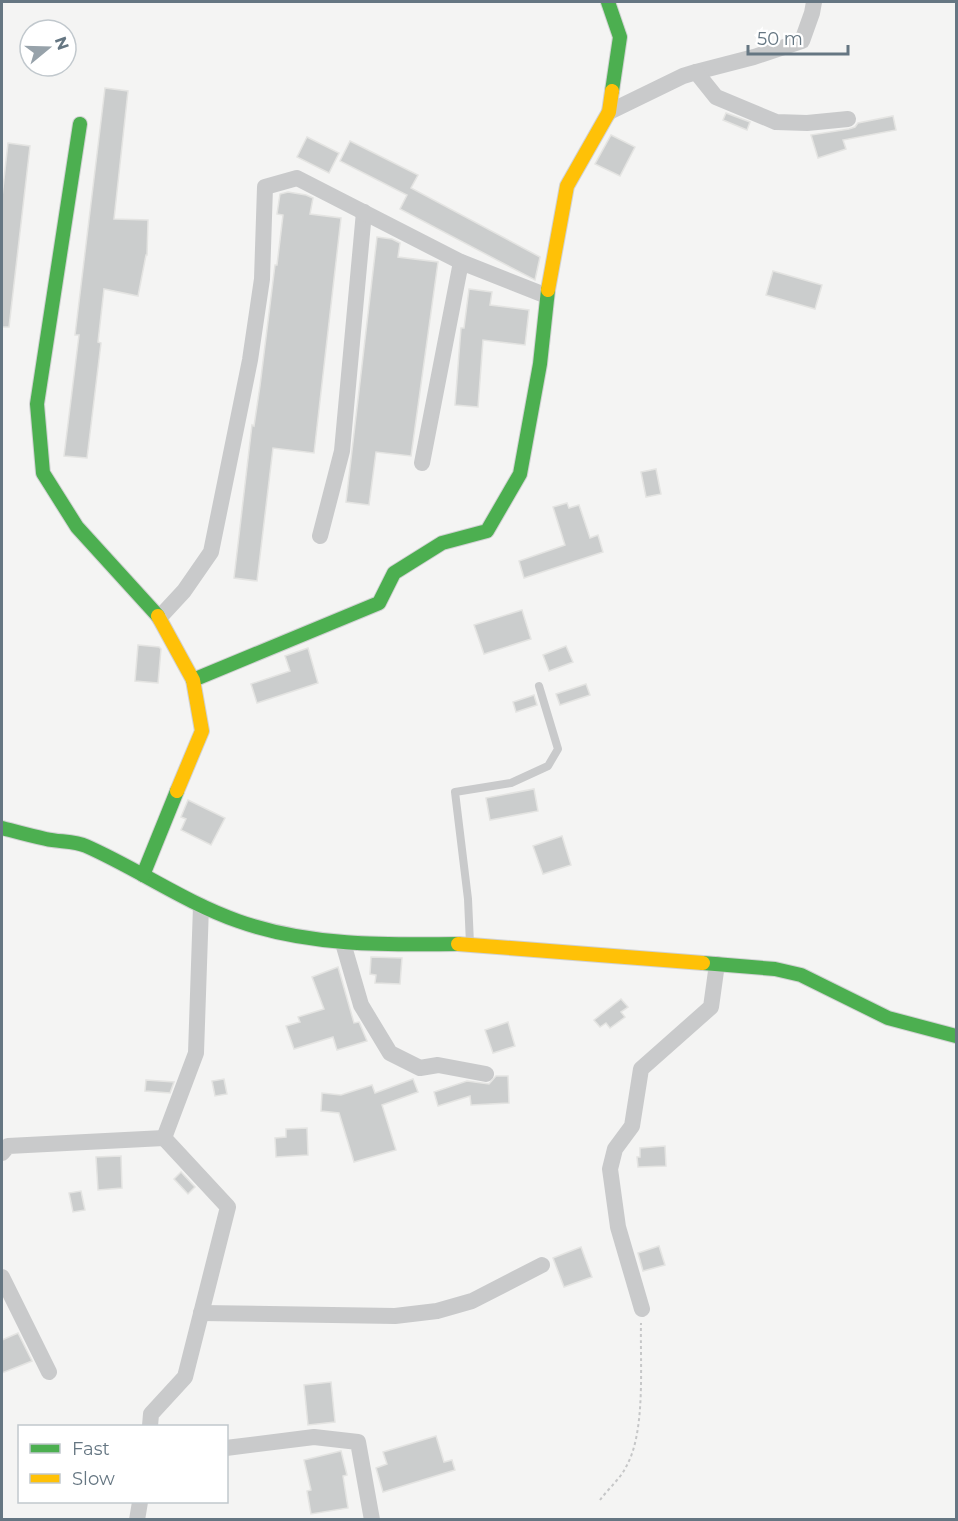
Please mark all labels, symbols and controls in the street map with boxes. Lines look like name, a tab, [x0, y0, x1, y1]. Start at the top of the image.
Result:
north arrow	[18, 18, 78, 78]
scale bar	[748, 18, 848, 56]
text: 50 m	[757, 28, 803, 50]
text: N	[51, 34, 73, 52]
legend	[18, 1425, 228, 1503]
text: Fast	[72, 1438, 110, 1460]
text: Slow	[72, 1468, 115, 1490]

